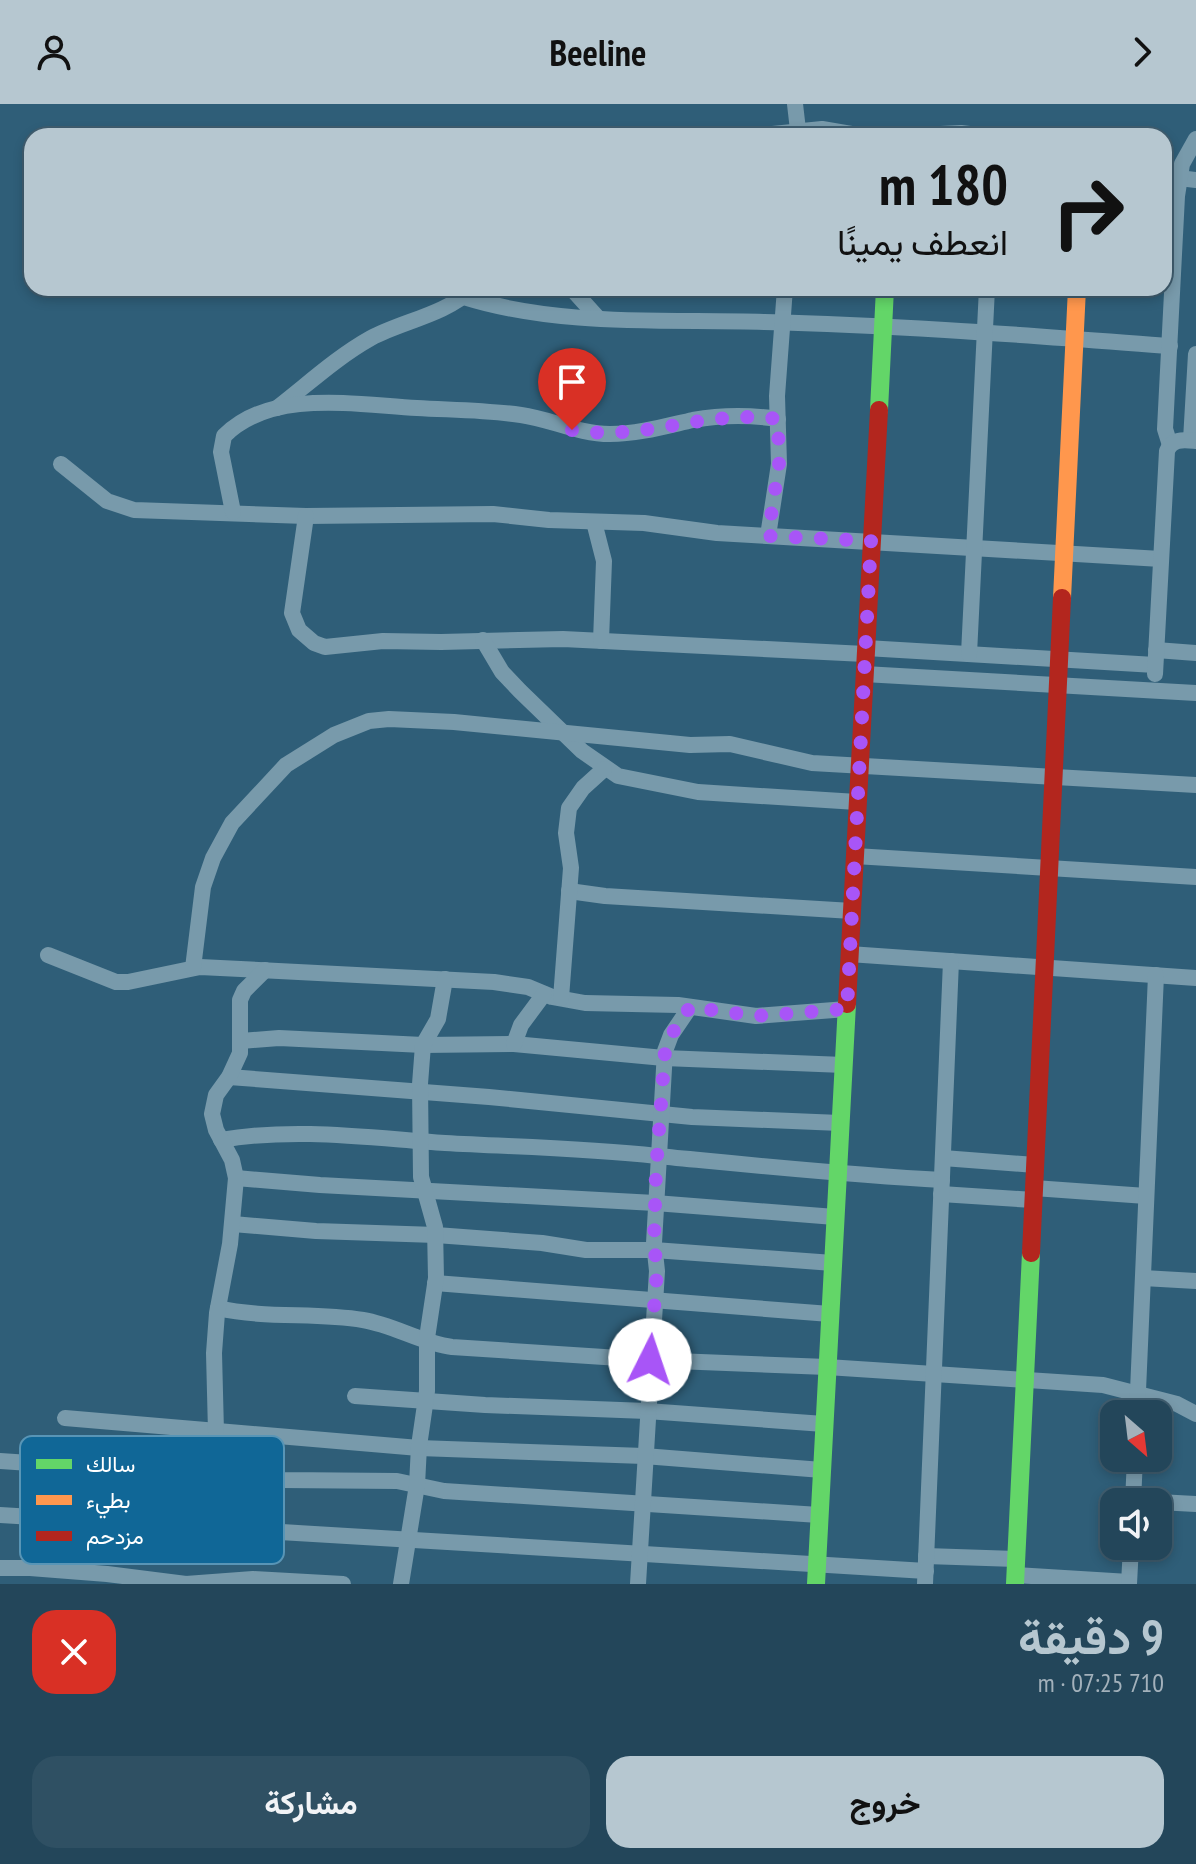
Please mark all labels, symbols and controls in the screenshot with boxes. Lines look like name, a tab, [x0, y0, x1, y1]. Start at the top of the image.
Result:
text: Beeline	[550, 29, 646, 76]
icon: person	[32, 30, 76, 74]
icon: forward	[1120, 30, 1164, 74]
text: 180 m	[879, 148, 1008, 220]
icon: right	[1036, 160, 1140, 264]
text: انعطف يمينًا	[837, 218, 1008, 265]
pin	[538, 348, 606, 430]
icon: arrive	[550, 360, 594, 404]
position arrow	[608, 1318, 692, 1402]
north arrow	[1100, 1400, 1172, 1472]
map controls	[1100, 1400, 1172, 1560]
legend	[20, 1436, 284, 1564]
text: سالك	[86, 1450, 135, 1478]
text: بطيء	[86, 1486, 131, 1519]
button: sound	[1100, 1488, 1172, 1560]
text: مزدحم	[86, 1522, 144, 1551]
text: 9 دقيقة	[1018, 1605, 1164, 1667]
button: close	[32, 1610, 116, 1694]
text: 710 m · 07:25	[1038, 1666, 1164, 1699]
button: مشاركة	[32, 1756, 590, 1848]
button: خروج	[606, 1756, 1164, 1848]

